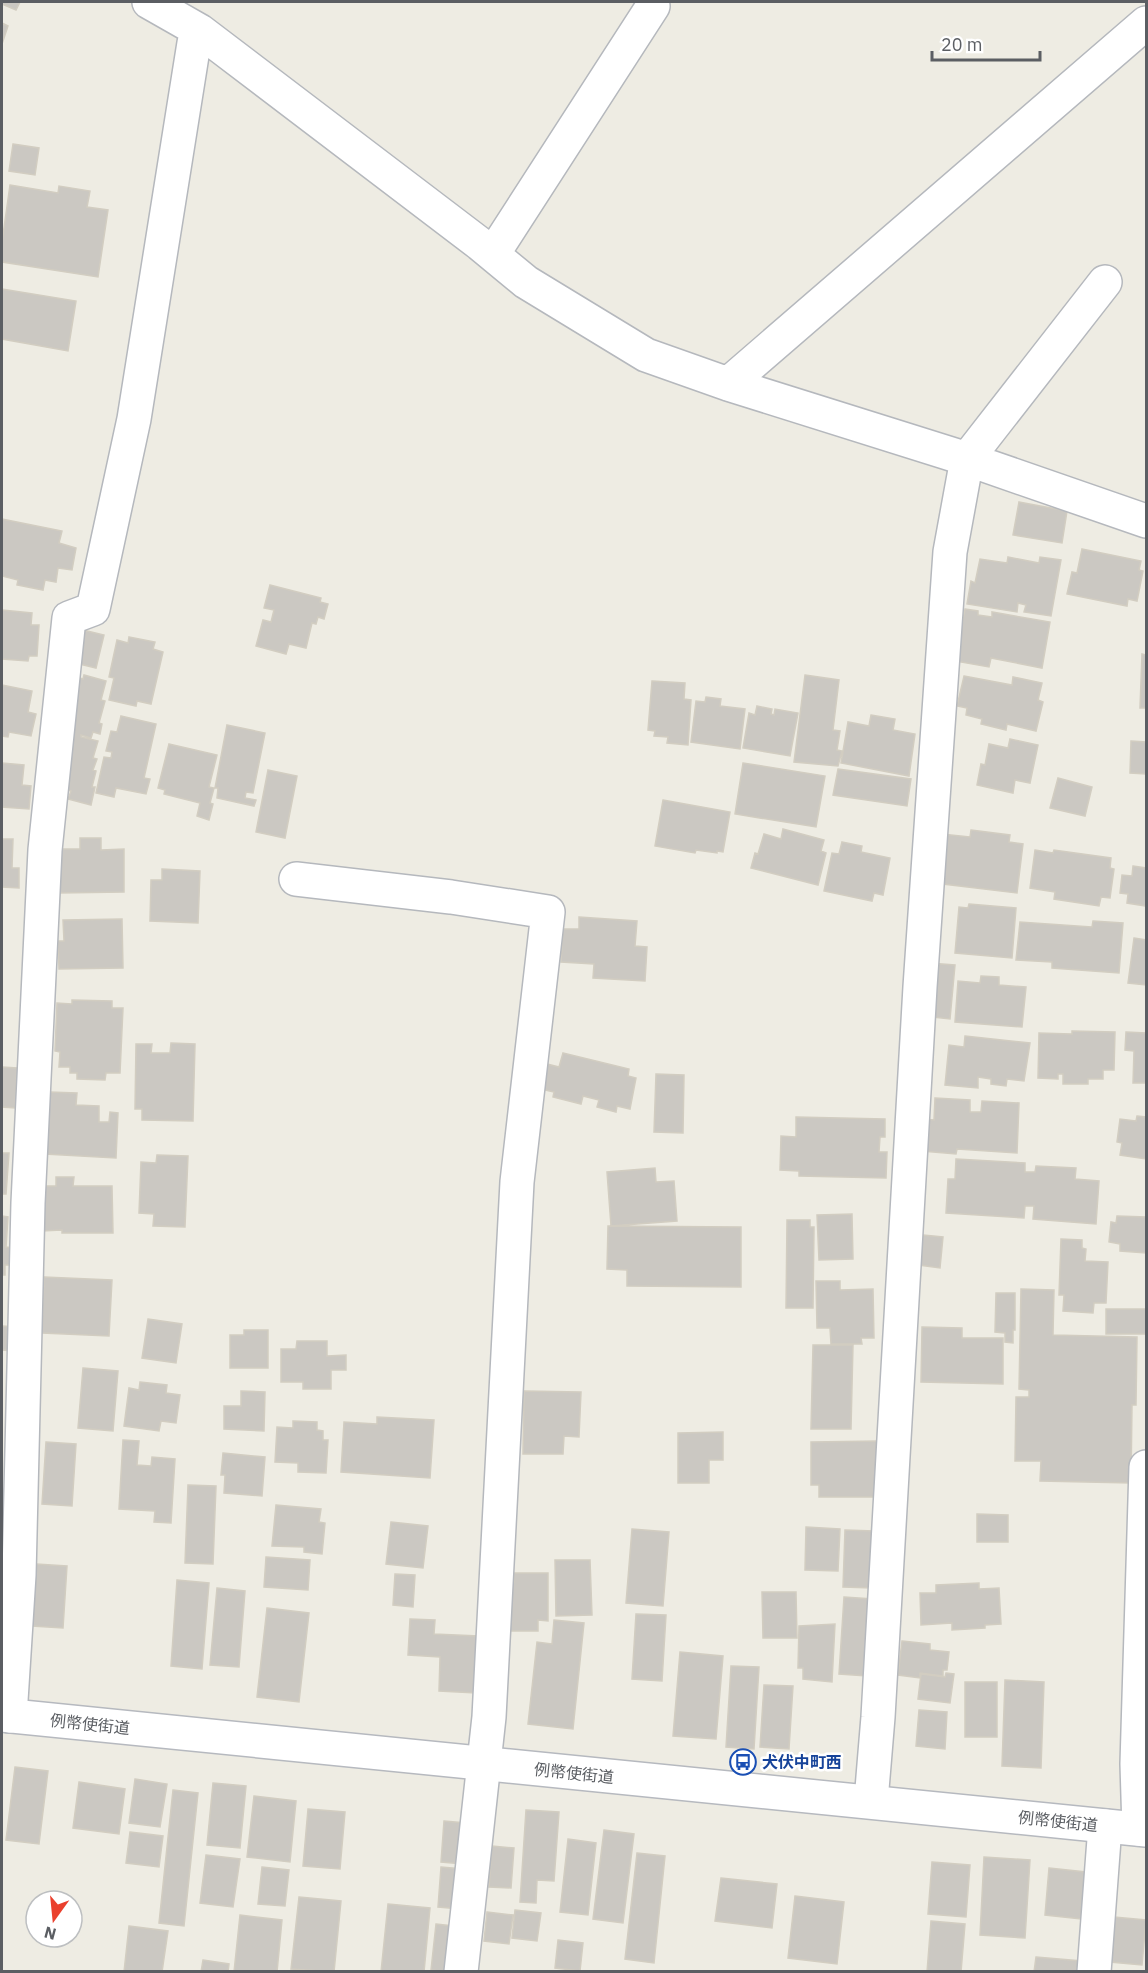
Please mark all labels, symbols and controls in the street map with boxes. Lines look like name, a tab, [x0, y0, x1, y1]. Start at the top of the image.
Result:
scale bar	[932, 24, 1040, 62]
text: 20 m	[941, 33, 983, 56]
street label: 例幣使街道	[49, 1710, 131, 1738]
bus stop icon: 犬伏中町西	[728, 1747, 758, 1777]
place label: 犬伏中町西	[762, 1752, 842, 1772]
street label: 例幣使街道	[533, 1759, 615, 1787]
street label: 例幣使街道	[1017, 1807, 1099, 1835]
north arrow	[24, 1889, 84, 1949]
text: N	[42, 1922, 58, 1945]

